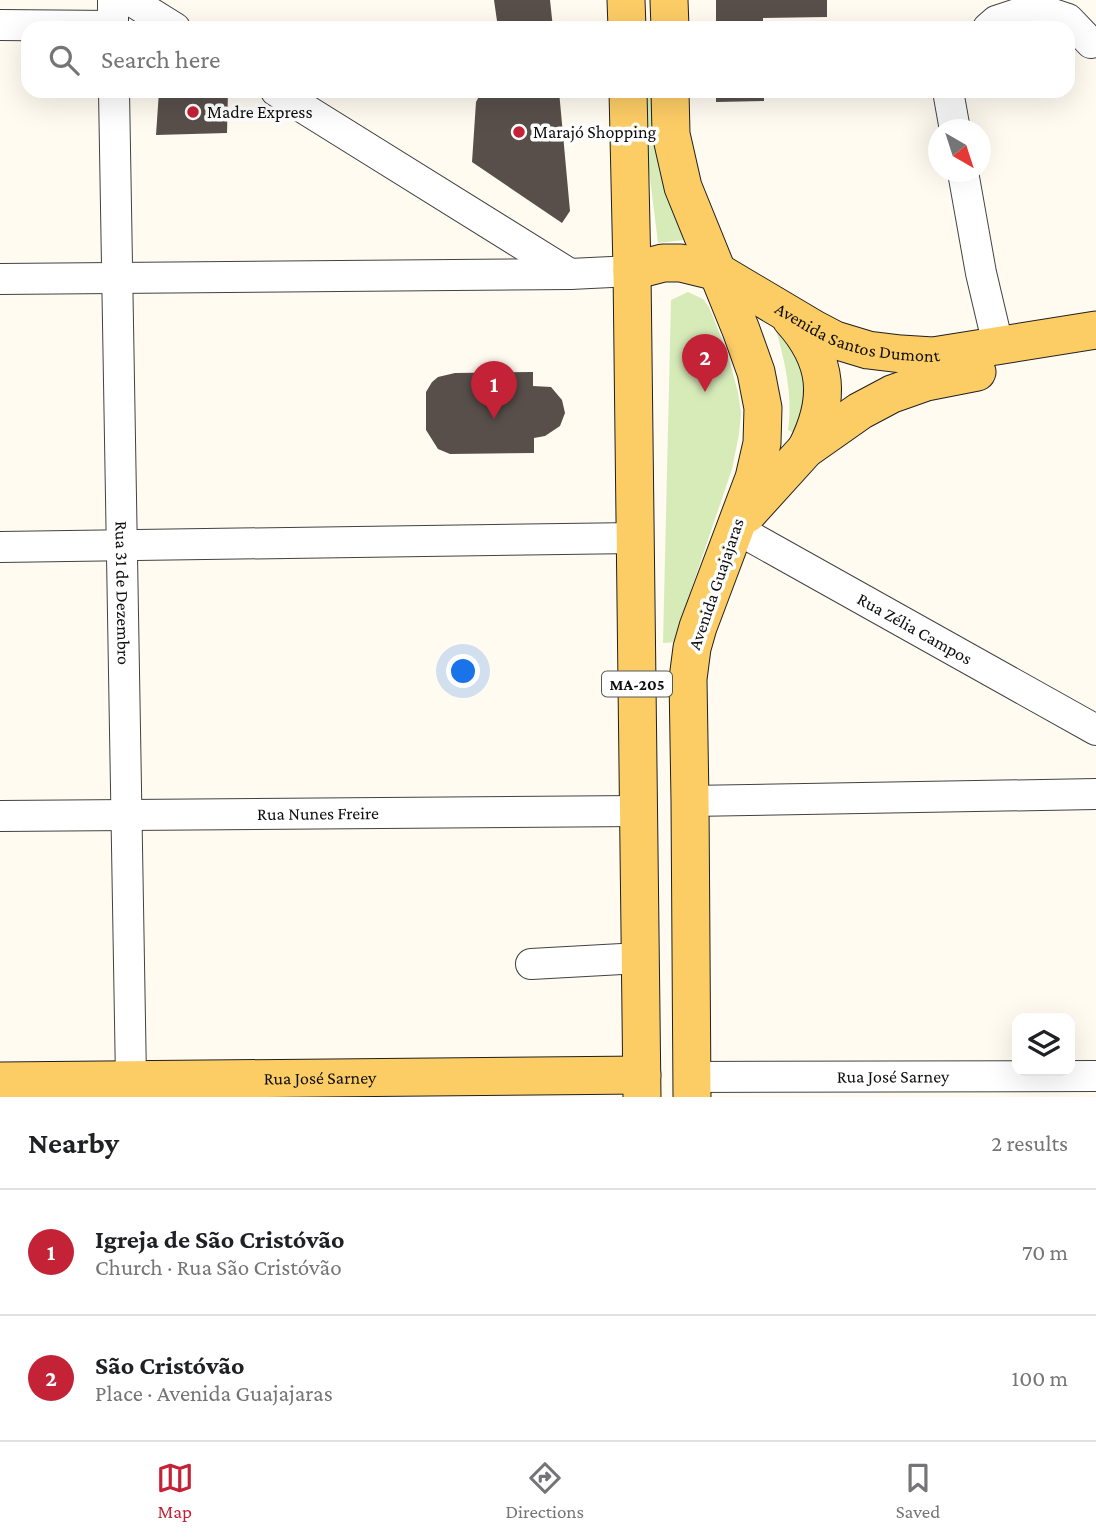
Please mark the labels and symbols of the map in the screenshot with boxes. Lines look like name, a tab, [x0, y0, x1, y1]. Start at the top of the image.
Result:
place label: Madre Express	[207, 102, 312, 122]
marker: Madre Express	[185, 104, 201, 120]
north arrow	[928, 119, 991, 182]
place label: Marajó Shopping	[533, 122, 657, 143]
marker: Marajó Shopping	[511, 124, 527, 140]
street label: Avenida Santos Dumont	[771, 298, 942, 366]
pin: 2	[682, 334, 728, 392]
pin: 1	[471, 361, 517, 419]
street label: Avenida Guajajaras	[684, 516, 749, 653]
street label: Rua 31 de Dezembro	[111, 521, 134, 665]
street label: Rua Zélia Campos	[854, 589, 976, 669]
your location	[446, 654, 480, 688]
road number: MA-205	[602, 671, 672, 696]
street label: Rua Nunes Freire	[257, 803, 379, 824]
street label: Rua José Sarney	[837, 1066, 950, 1087]
street label: Rua José Sarney	[264, 1067, 377, 1089]

